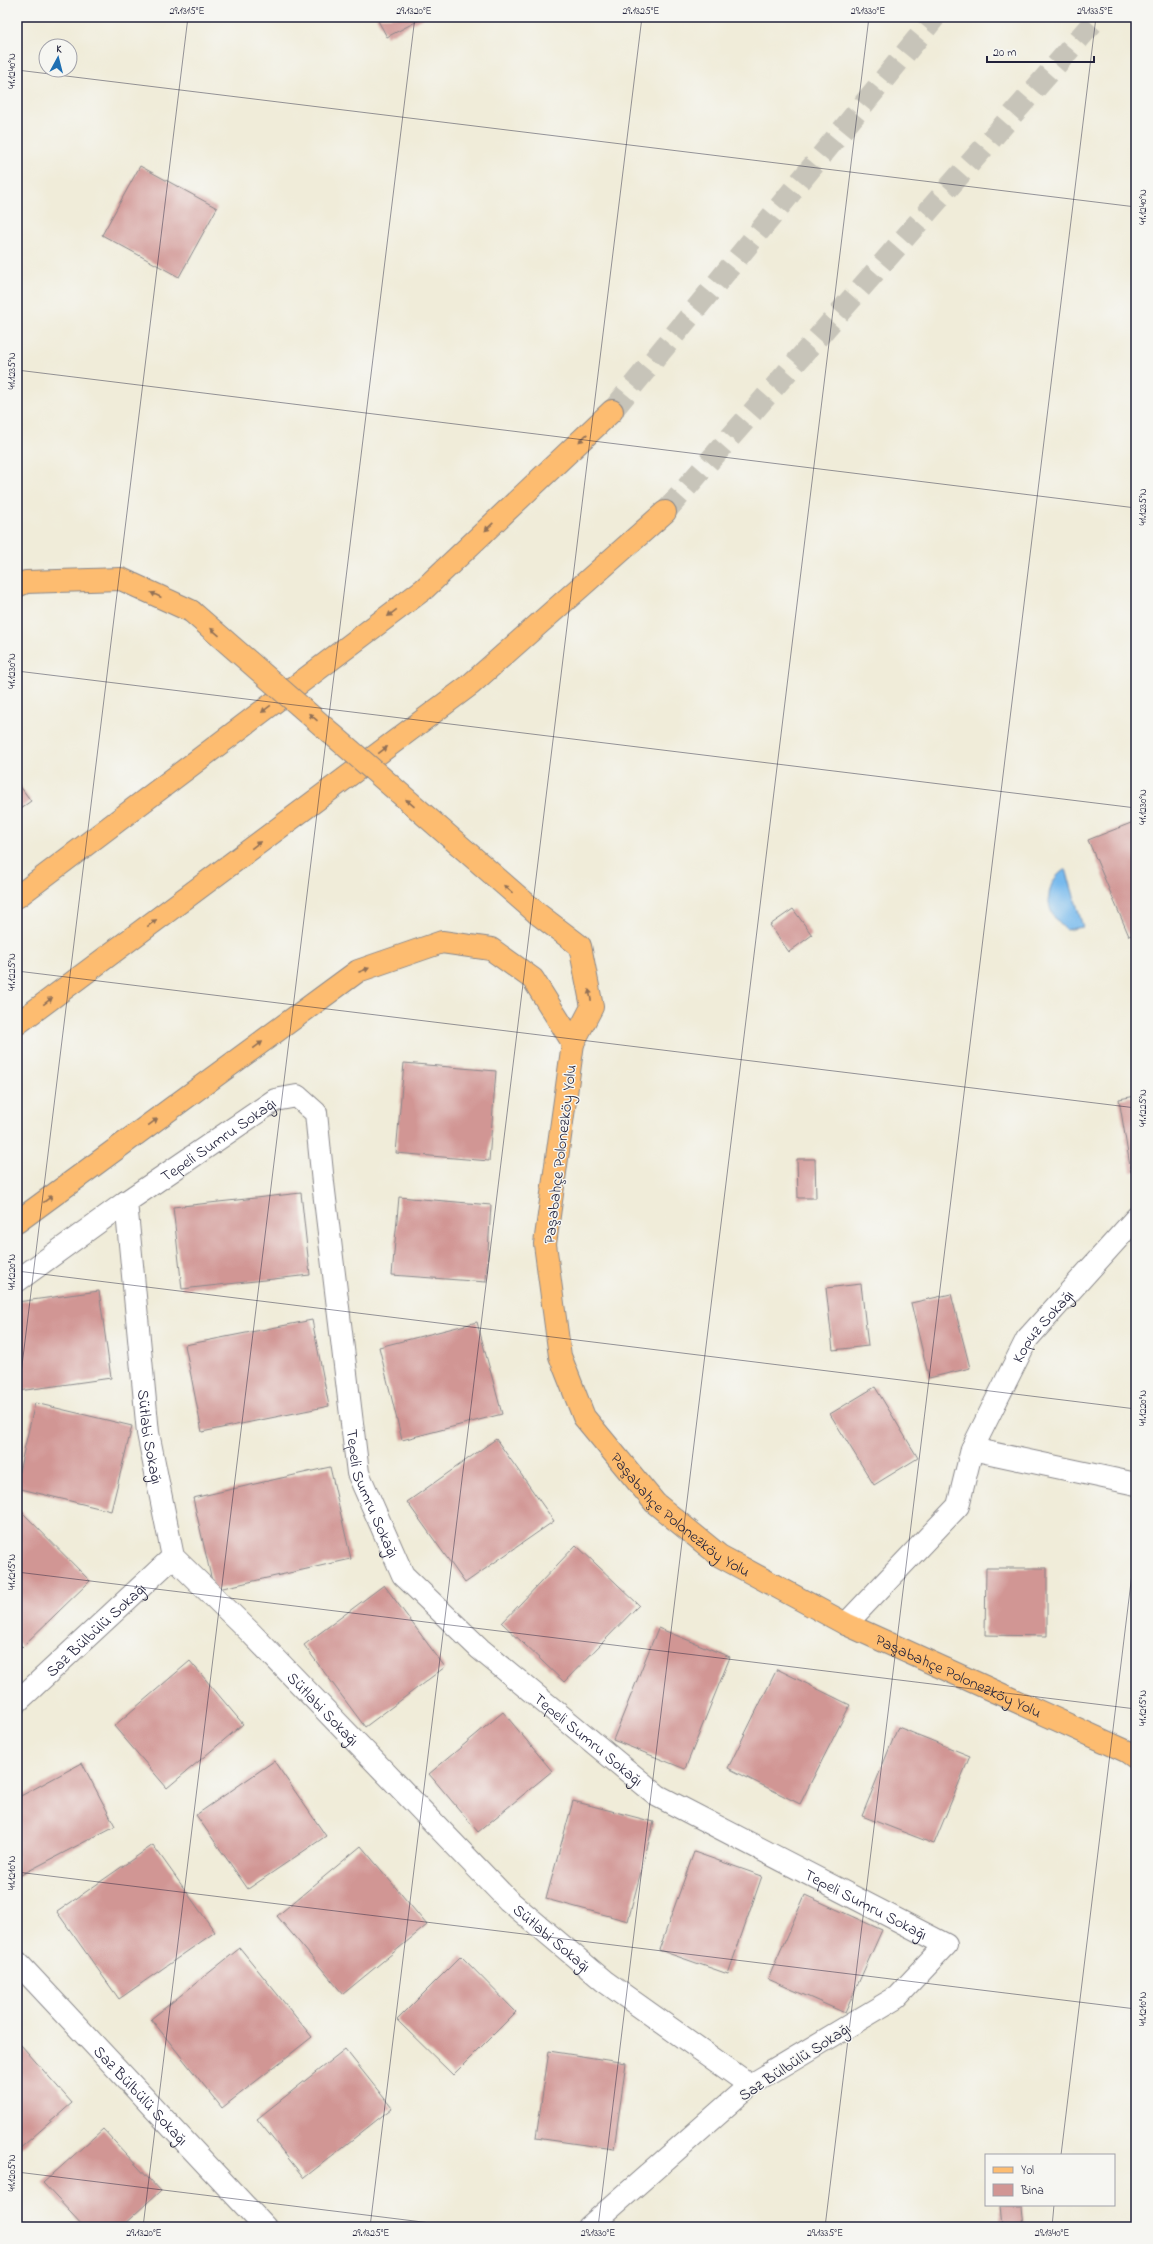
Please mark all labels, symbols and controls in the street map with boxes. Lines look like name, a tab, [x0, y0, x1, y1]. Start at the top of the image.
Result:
text: 29.1315°E	[170, 4, 204, 19]
text: 29.1320°E	[396, 4, 432, 19]
text: 29.1325°E	[623, 4, 659, 19]
text: 29.1330°E	[851, 4, 885, 19]
text: 29.1335°E	[1077, 4, 1113, 19]
north arrow	[38, 38, 78, 78]
scale bar	[987, 38, 1094, 64]
text: K	[55, 41, 63, 57]
text: 20 m	[993, 44, 1016, 62]
text: 41.1240°N	[5, 53, 20, 89]
text: 41.1240°N	[1136, 189, 1151, 225]
text: 41.1235°N	[5, 352, 20, 389]
one-way arrow	[578, 433, 588, 443]
text: 41.1235°N	[1136, 488, 1151, 525]
one-way arrow	[484, 523, 494, 532]
one-way arrow	[150, 592, 161, 598]
one-way arrow	[386, 609, 397, 618]
one-way arrow	[209, 627, 220, 636]
text: 41.1230°N	[5, 653, 20, 689]
one-way arrow	[260, 705, 271, 713]
one-way arrow	[307, 713, 318, 722]
one-way arrow	[377, 746, 388, 755]
text: 41.1230°N	[1136, 789, 1151, 825]
one-way arrow	[406, 799, 415, 808]
one-way arrow	[251, 841, 262, 849]
one-way arrow	[503, 884, 513, 893]
one-way arrow	[147, 919, 158, 927]
text: 41.1225°N	[5, 953, 20, 991]
one-way arrow	[358, 966, 370, 972]
one-way arrow	[587, 989, 593, 1001]
one-way arrow	[43, 997, 54, 1005]
one-way arrow	[253, 1041, 263, 1049]
street label: Paşabahçe Polonezköy Yolu	[538, 1063, 584, 1245]
text: 41.1225°N	[1136, 1089, 1151, 1127]
street label: Tepeli Sumru Sokağı	[156, 1092, 282, 1189]
one-way arrow	[148, 1118, 159, 1126]
one-way arrow	[43, 1195, 54, 1203]
text: 41.1220°N	[5, 1254, 20, 1290]
street label: Kopuz Sokağı	[1007, 1285, 1080, 1367]
street label: Sütlabi Sokağı	[130, 1389, 168, 1486]
text: 41.1220°N	[1136, 1390, 1151, 1426]
street label: Tepeli Sumru Sokağı	[339, 1428, 404, 1562]
street label: Paşabahçe Polonezköy Yolu	[604, 1448, 754, 1584]
text: 41.1215°N	[5, 1554, 20, 1590]
street label: Saz Bülbülü Sokağı	[41, 1578, 152, 1683]
street label: Paşabahçe Polonezköy Yolu	[871, 1629, 1045, 1725]
street label: Sütlabi Sokağı	[280, 1667, 364, 1752]
street label: Tepeli Sumru Sokağı	[528, 1688, 648, 1793]
text: 41.1215°N	[1136, 1690, 1151, 1726]
text: 41.1210°N	[5, 1856, 20, 1890]
street label: Tepeli Sumru Sokağı	[800, 1864, 931, 1947]
street label: Sütlabi Sokağı	[507, 1899, 595, 1979]
text: 41.1210°N	[1136, 1992, 1151, 2026]
street label: Saz Bülbülü Sokağı	[734, 2017, 856, 2108]
street label: Saz Bülbülü Sokağı	[87, 2041, 193, 2152]
text: 41.1205°N	[5, 2154, 20, 2191]
legend	[985, 2154, 1115, 2206]
text: Yol	[1021, 2162, 1034, 2180]
text: Bina	[1020, 2182, 1044, 2200]
text: 29.1320°E	[126, 2226, 162, 2241]
text: 29.1325°E	[353, 2226, 389, 2241]
text: 29.1330°E	[581, 2226, 615, 2241]
text: 29.1335°E	[807, 2226, 843, 2241]
text: 29.1340°E	[1035, 2226, 1069, 2241]

